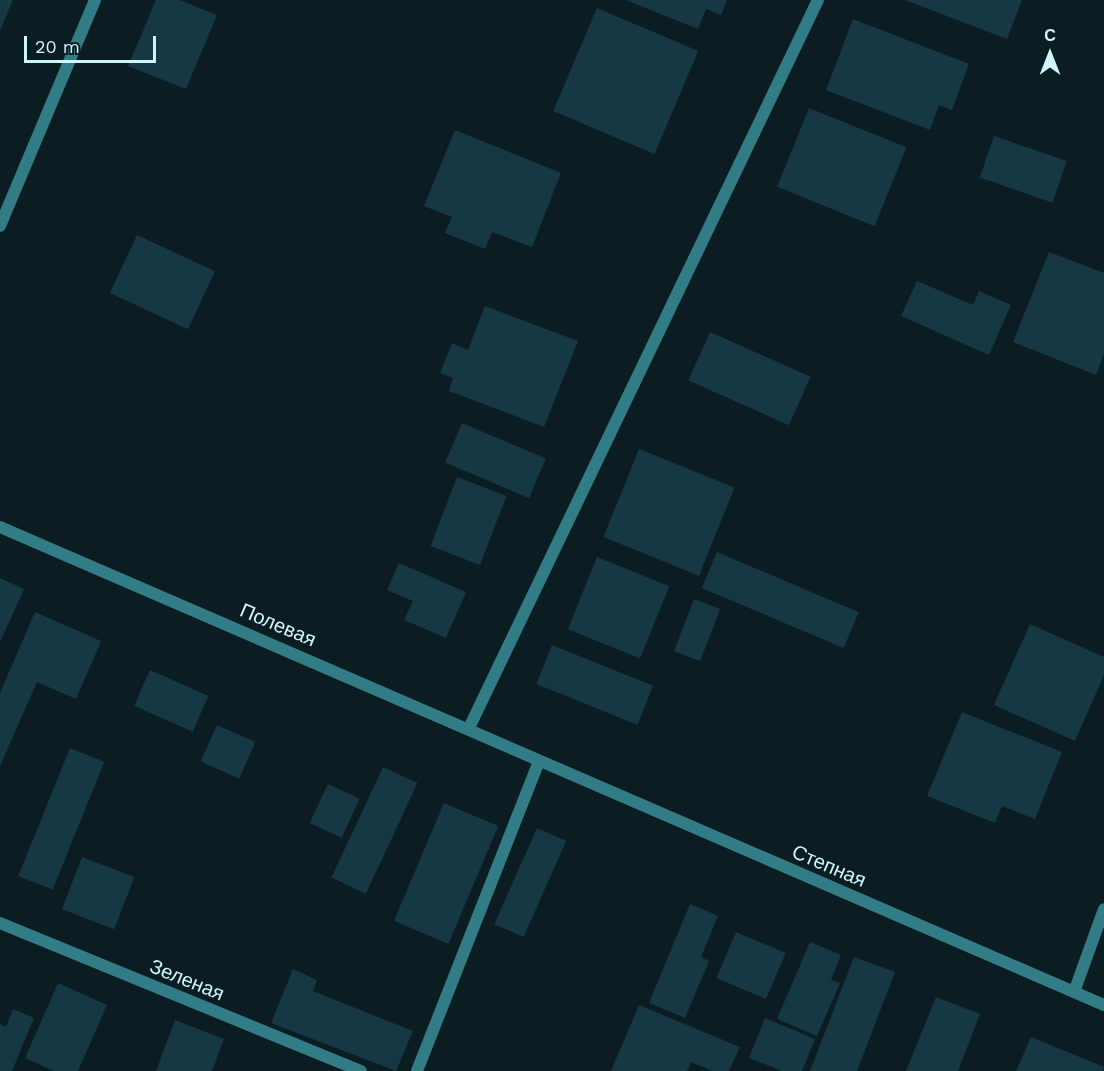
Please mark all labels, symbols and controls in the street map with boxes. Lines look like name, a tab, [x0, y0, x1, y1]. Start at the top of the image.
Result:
scale bar	[27, 24, 159, 62]
north arrow	[1020, 24, 1080, 84]
text: С	[1044, 26, 1056, 45]
text: 20 m	[35, 36, 80, 57]
street label: Полевая	[236, 598, 320, 652]
street label: Степная	[788, 840, 870, 892]
street label: Зеленая	[146, 954, 228, 1006]

